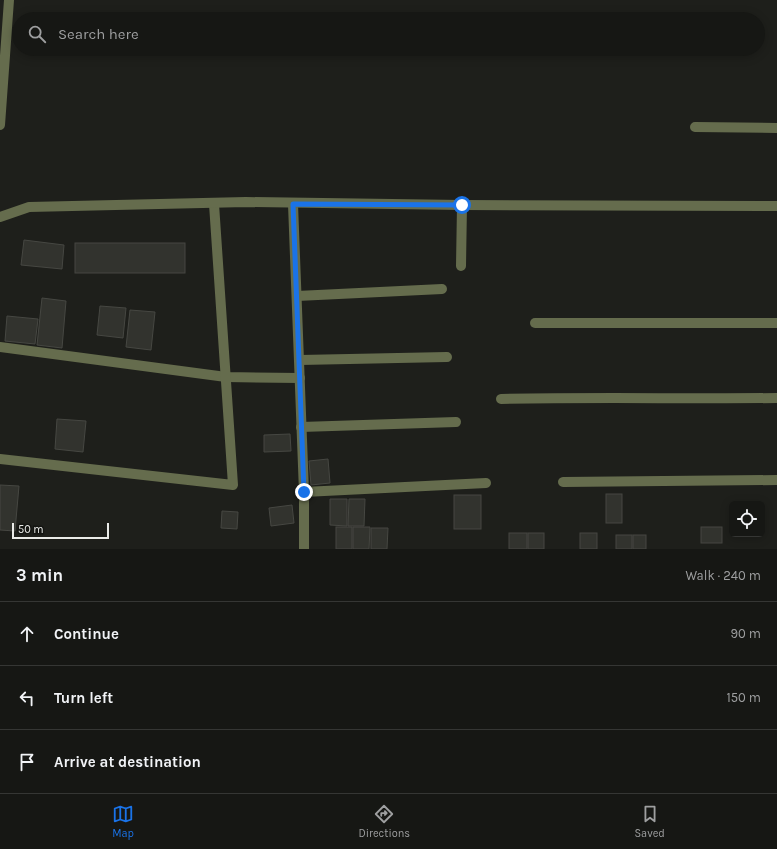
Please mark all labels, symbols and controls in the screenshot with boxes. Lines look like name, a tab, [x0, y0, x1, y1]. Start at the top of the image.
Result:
search box	[12, 12, 765, 56]
icon: search	[26, 23, 48, 45]
text: Search here	[58, 25, 139, 43]
route start	[453, 196, 471, 214]
route end	[295, 483, 313, 501]
map controls	[729, 501, 765, 537]
button: locate	[729, 501, 765, 537]
scale bar	[12, 521, 109, 540]
text: 50 m	[18, 523, 44, 536]
text: 3 min	[16, 565, 63, 585]
text: Walk · 240 m	[685, 568, 761, 583]
icon: ahead	[16, 623, 38, 645]
text: Continue	[54, 625, 119, 643]
text: 90 m	[730, 626, 761, 641]
icon: left	[16, 687, 38, 709]
text: Turn left	[54, 689, 113, 707]
text: 150 m	[726, 690, 761, 705]
icon: arrive	[16, 751, 38, 773]
text: Arrive at destination	[54, 753, 201, 771]
tab: Map	[112, 803, 134, 840]
tab: Directions	[358, 803, 410, 840]
tab: Saved	[634, 803, 665, 840]

